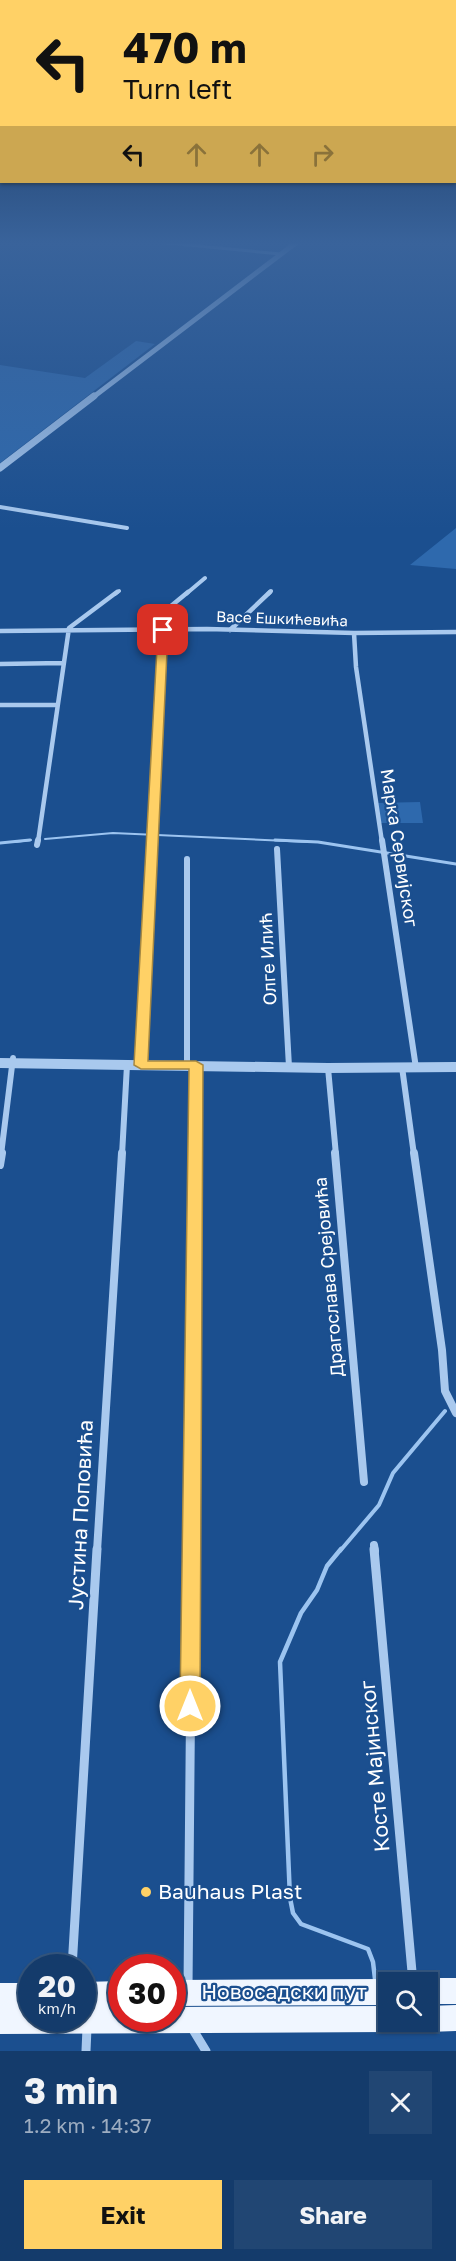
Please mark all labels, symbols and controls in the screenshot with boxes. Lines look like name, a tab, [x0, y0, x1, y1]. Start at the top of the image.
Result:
text: 470 m	[123, 22, 247, 72]
icon: left	[24, 24, 102, 102]
text: Turn left	[123, 73, 232, 105]
icon: left	[117, 138, 150, 171]
icon: ahead	[180, 138, 213, 171]
icon: ahead	[243, 138, 276, 171]
icon: right	[306, 138, 339, 171]
pin	[137, 604, 188, 655]
street label: Васе Ешкићевића	[216, 607, 348, 629]
icon: arrive	[146, 613, 179, 646]
street label: Марка Сервијског	[377, 767, 423, 929]
street label: Олге Илић	[254, 912, 280, 1006]
street label: Драгослава Срејовића	[308, 1176, 348, 1378]
street label: Јустина Поповића	[62, 1419, 98, 1611]
position arrow	[158, 1674, 222, 1738]
street label: Косте Мајинског	[354, 1679, 394, 1853]
place label: Bauhaus Plast	[158, 1878, 302, 1904]
marker: Bauhaus Plast	[139, 1885, 153, 1899]
speed limit sign: 30	[108, 1954, 186, 2032]
text: 20	[38, 1968, 76, 2004]
map controls	[378, 1972, 438, 2032]
button: search	[378, 1972, 438, 2032]
street label: Новосадски пут	[201, 1978, 367, 2004]
text: km/h	[38, 1999, 76, 2017]
text: 3 min	[24, 2069, 118, 2112]
button: close	[369, 2071, 432, 2134]
text: 1.2 km · 14:37	[24, 2113, 152, 2137]
button: Exit	[24, 2180, 222, 2249]
button: Share	[234, 2180, 432, 2249]

